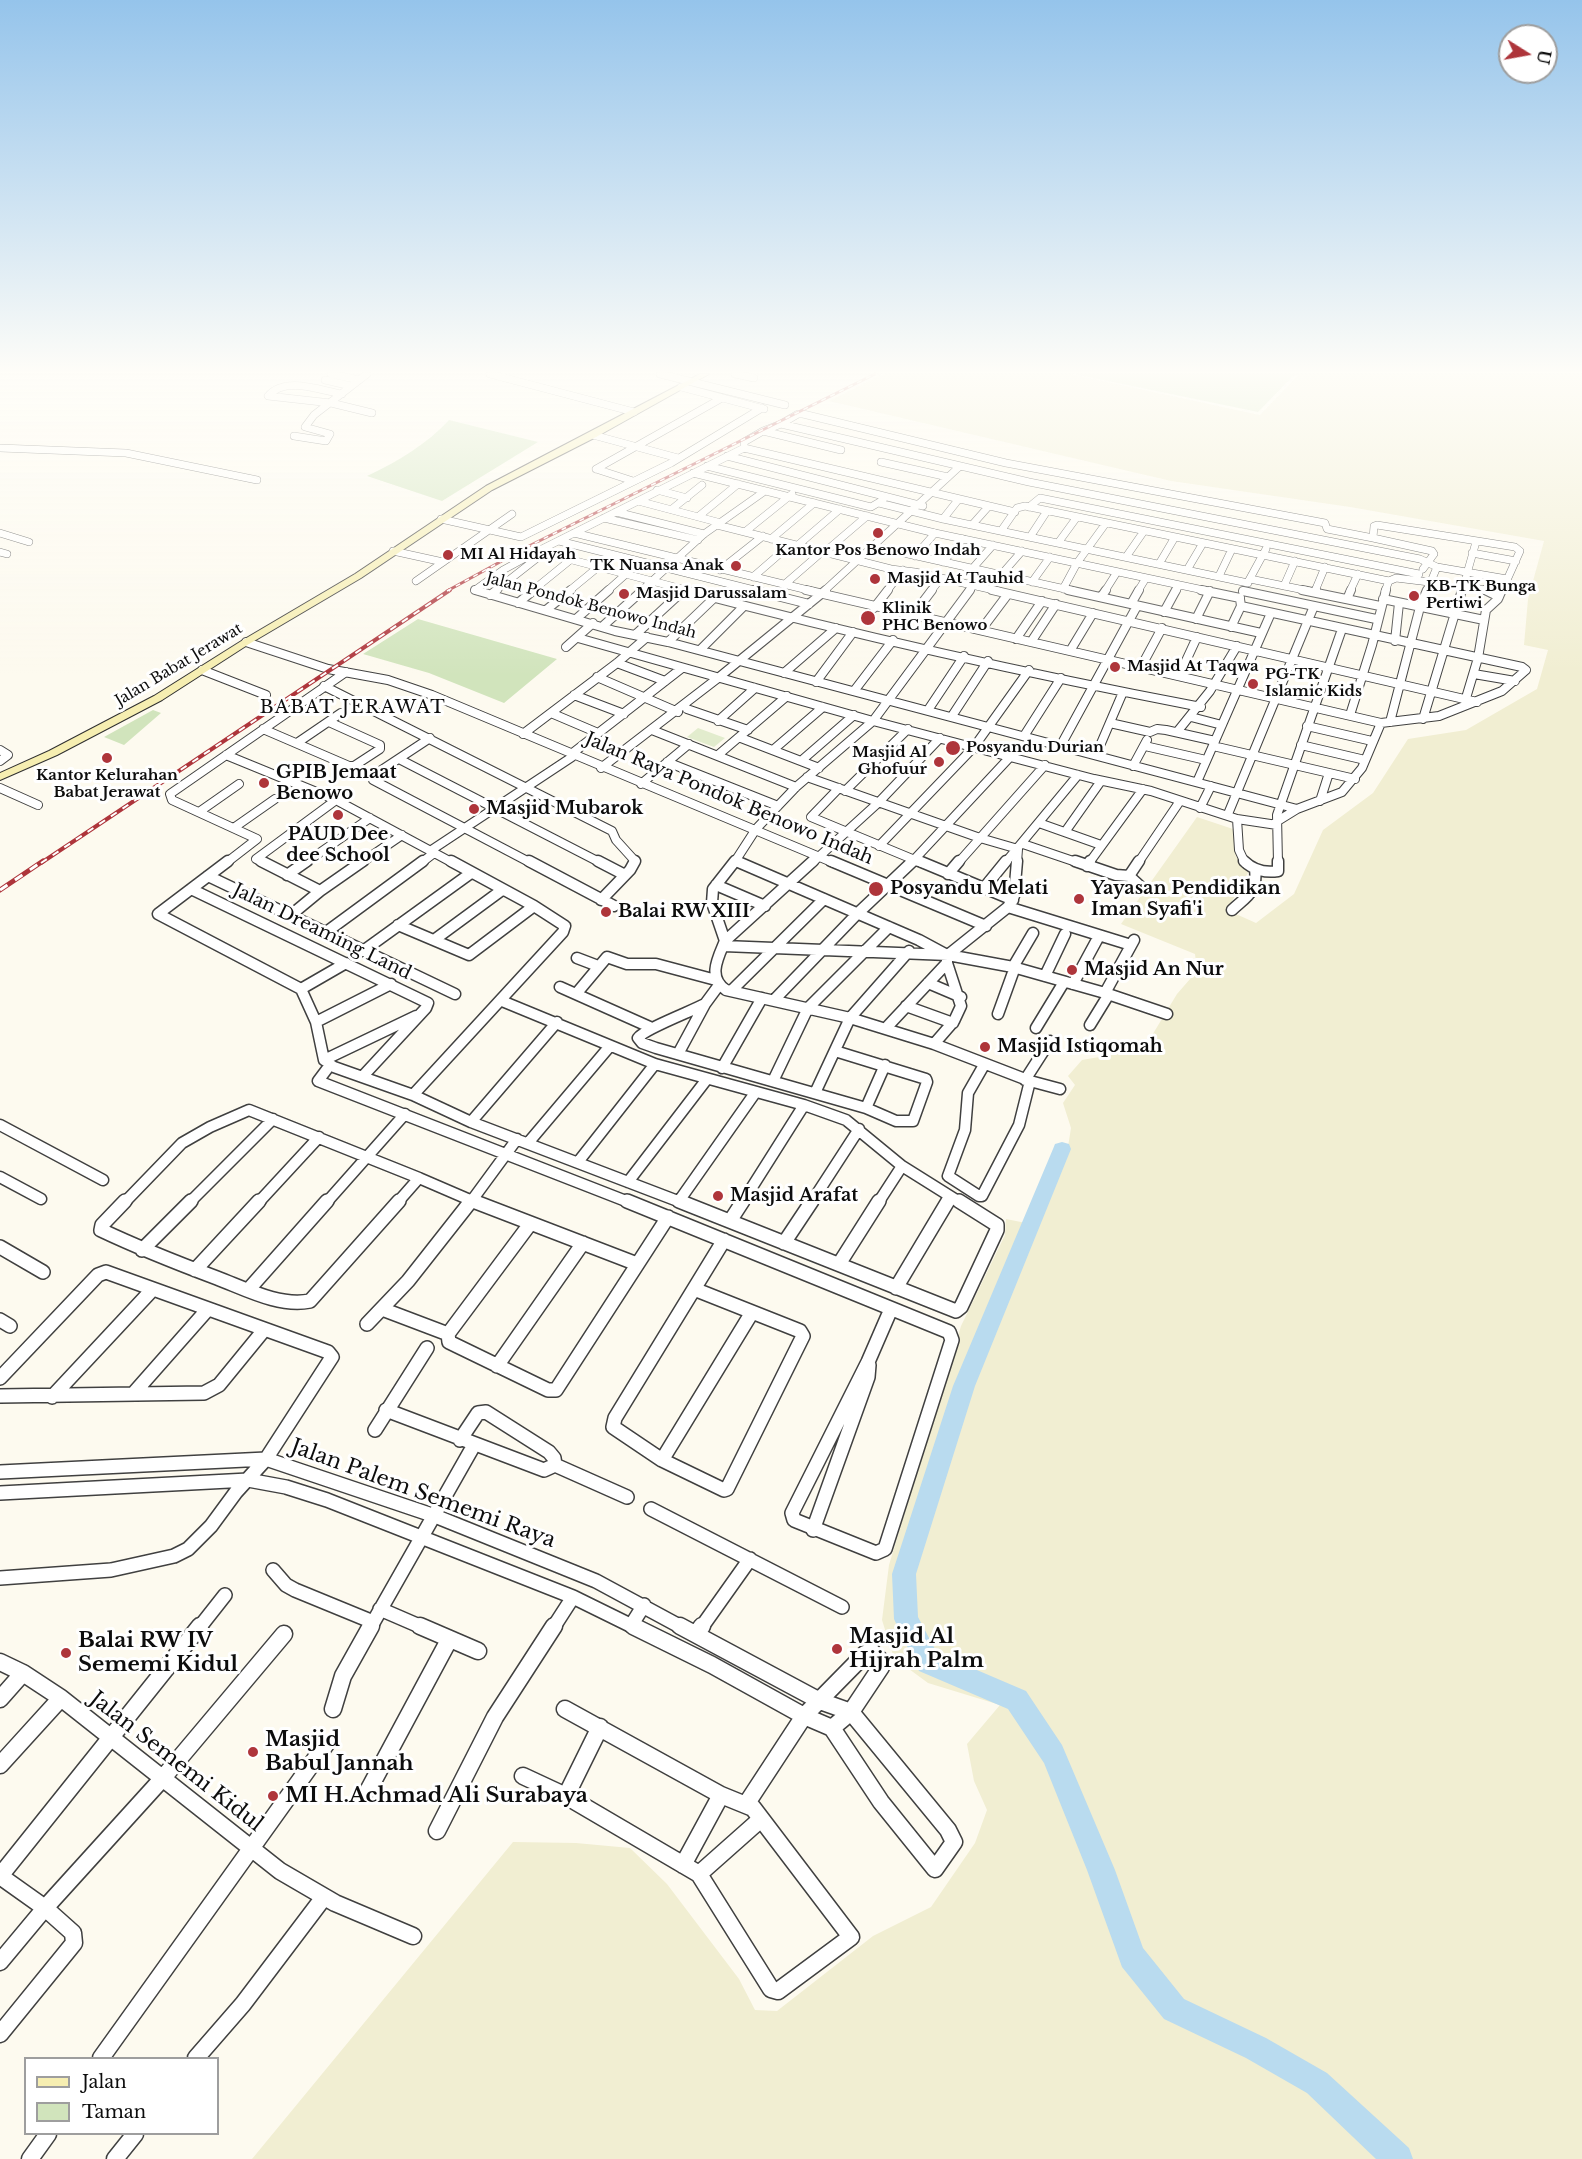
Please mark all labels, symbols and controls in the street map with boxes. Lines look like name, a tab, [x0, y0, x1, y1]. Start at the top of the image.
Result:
north arrow	[1498, 24, 1558, 84]
text: U	[1533, 48, 1555, 66]
marker: Kantor Pos Benowo Indah	[871, 526, 885, 540]
place label: Kantor Pos Benowo Indah	[775, 542, 981, 560]
place label: MI Al Hidayah	[460, 546, 576, 564]
marker: MI Al Hidayah	[441, 548, 455, 562]
place label: TK Nuansa Anak	[590, 557, 724, 575]
marker: TK Nuansa Anak	[729, 559, 743, 573]
street label: Jalan Pondok Benowo Indah	[484, 569, 698, 643]
place label: Masjid At Tauhid	[887, 570, 1024, 588]
marker: Masjid At Tauhid	[868, 572, 882, 586]
place label: KB-TK Bunga Pertiwi	[1426, 578, 1536, 613]
place label: Masjid Darussalam	[636, 585, 787, 603]
marker: Masjid Darussalam	[617, 587, 631, 601]
marker: KB-TK Bunga Pertiwi	[1407, 589, 1421, 603]
place label: Klinik PHC Benowo	[882, 600, 987, 635]
marker: Klinik PHC Benowo	[859, 609, 877, 627]
street label: Jalan Babat Jerawat	[112, 620, 246, 710]
place label: Masjid At Taqwa	[1127, 658, 1259, 676]
marker: Masjid At Taqwa	[1108, 660, 1122, 674]
place label: PG-TK Islamic Kids	[1265, 666, 1362, 701]
marker: PG-TK Islamic Kids	[1246, 677, 1260, 691]
district label: BABAT JERAWAT	[260, 697, 446, 719]
street label: Jalan Raya Pondok Benowo Indah	[582, 728, 876, 870]
marker: Posyandu Durian	[944, 739, 962, 757]
place label: Posyandu Durian	[966, 739, 1104, 757]
place label: Masjid Al Ghofuur	[852, 744, 927, 779]
marker: Kantor Kelurahan Babat Jerawat	[100, 751, 114, 765]
marker: Masjid Al Ghofuur	[932, 755, 946, 769]
place label: GPIB Jemaat Benowo	[276, 762, 397, 804]
place label: Kantor Kelurahan Babat Jerawat	[36, 767, 178, 802]
marker: GPIB Jemaat Benowo	[257, 776, 271, 790]
place label: Masjid Mubarok	[486, 798, 643, 820]
marker: Masjid Mubarok	[467, 802, 481, 816]
marker: PAUD Dee dee School	[331, 808, 345, 822]
place label: PAUD Dee dee School	[286, 824, 390, 866]
place label: Posyandu Melati	[890, 878, 1048, 900]
place label: Yayasan Pendidikan Iman Syafi'i	[1091, 878, 1281, 920]
street label: Jalan Dreaming Land	[229, 879, 415, 985]
marker: Posyandu Melati	[867, 880, 885, 898]
marker: Yayasan Pendidikan Iman Syafi'i	[1072, 892, 1086, 906]
place label: Balai RW XIII	[618, 901, 750, 923]
marker: Balai RW XIII	[599, 905, 613, 919]
place label: Masjid An Nur	[1084, 959, 1224, 981]
marker: Masjid An Nur	[1065, 963, 1079, 977]
place label: Masjid Istiqomah	[997, 1036, 1163, 1058]
marker: Masjid Istiqomah	[978, 1040, 992, 1054]
place label: Masjid Arafat	[730, 1185, 858, 1207]
marker: Masjid Arafat	[711, 1189, 725, 1203]
street label: Jalan Palem Sememi Raya	[287, 1434, 559, 1554]
place label: Masjid Al Hijrah Palm	[849, 1624, 984, 1674]
place label: Balai RW IV Sememi Kidul	[78, 1628, 238, 1678]
marker: Masjid Al Hijrah Palm	[830, 1642, 844, 1656]
marker: Balai RW IV Sememi Kidul	[59, 1646, 73, 1660]
street label: Jalan Sememi Kidul	[84, 1687, 268, 1837]
place label: Masjid Babul Jannah	[265, 1727, 413, 1777]
marker: Masjid Babul Jannah	[246, 1745, 260, 1759]
place label: MI H.Achmad Ali Surabaya	[285, 1783, 588, 1809]
marker: MI H.Achmad Ali Surabaya	[266, 1789, 280, 1803]
legend	[24, 2057, 219, 2135]
text: Jalan	[82, 2071, 127, 2093]
text: Taman	[82, 2101, 146, 2123]

